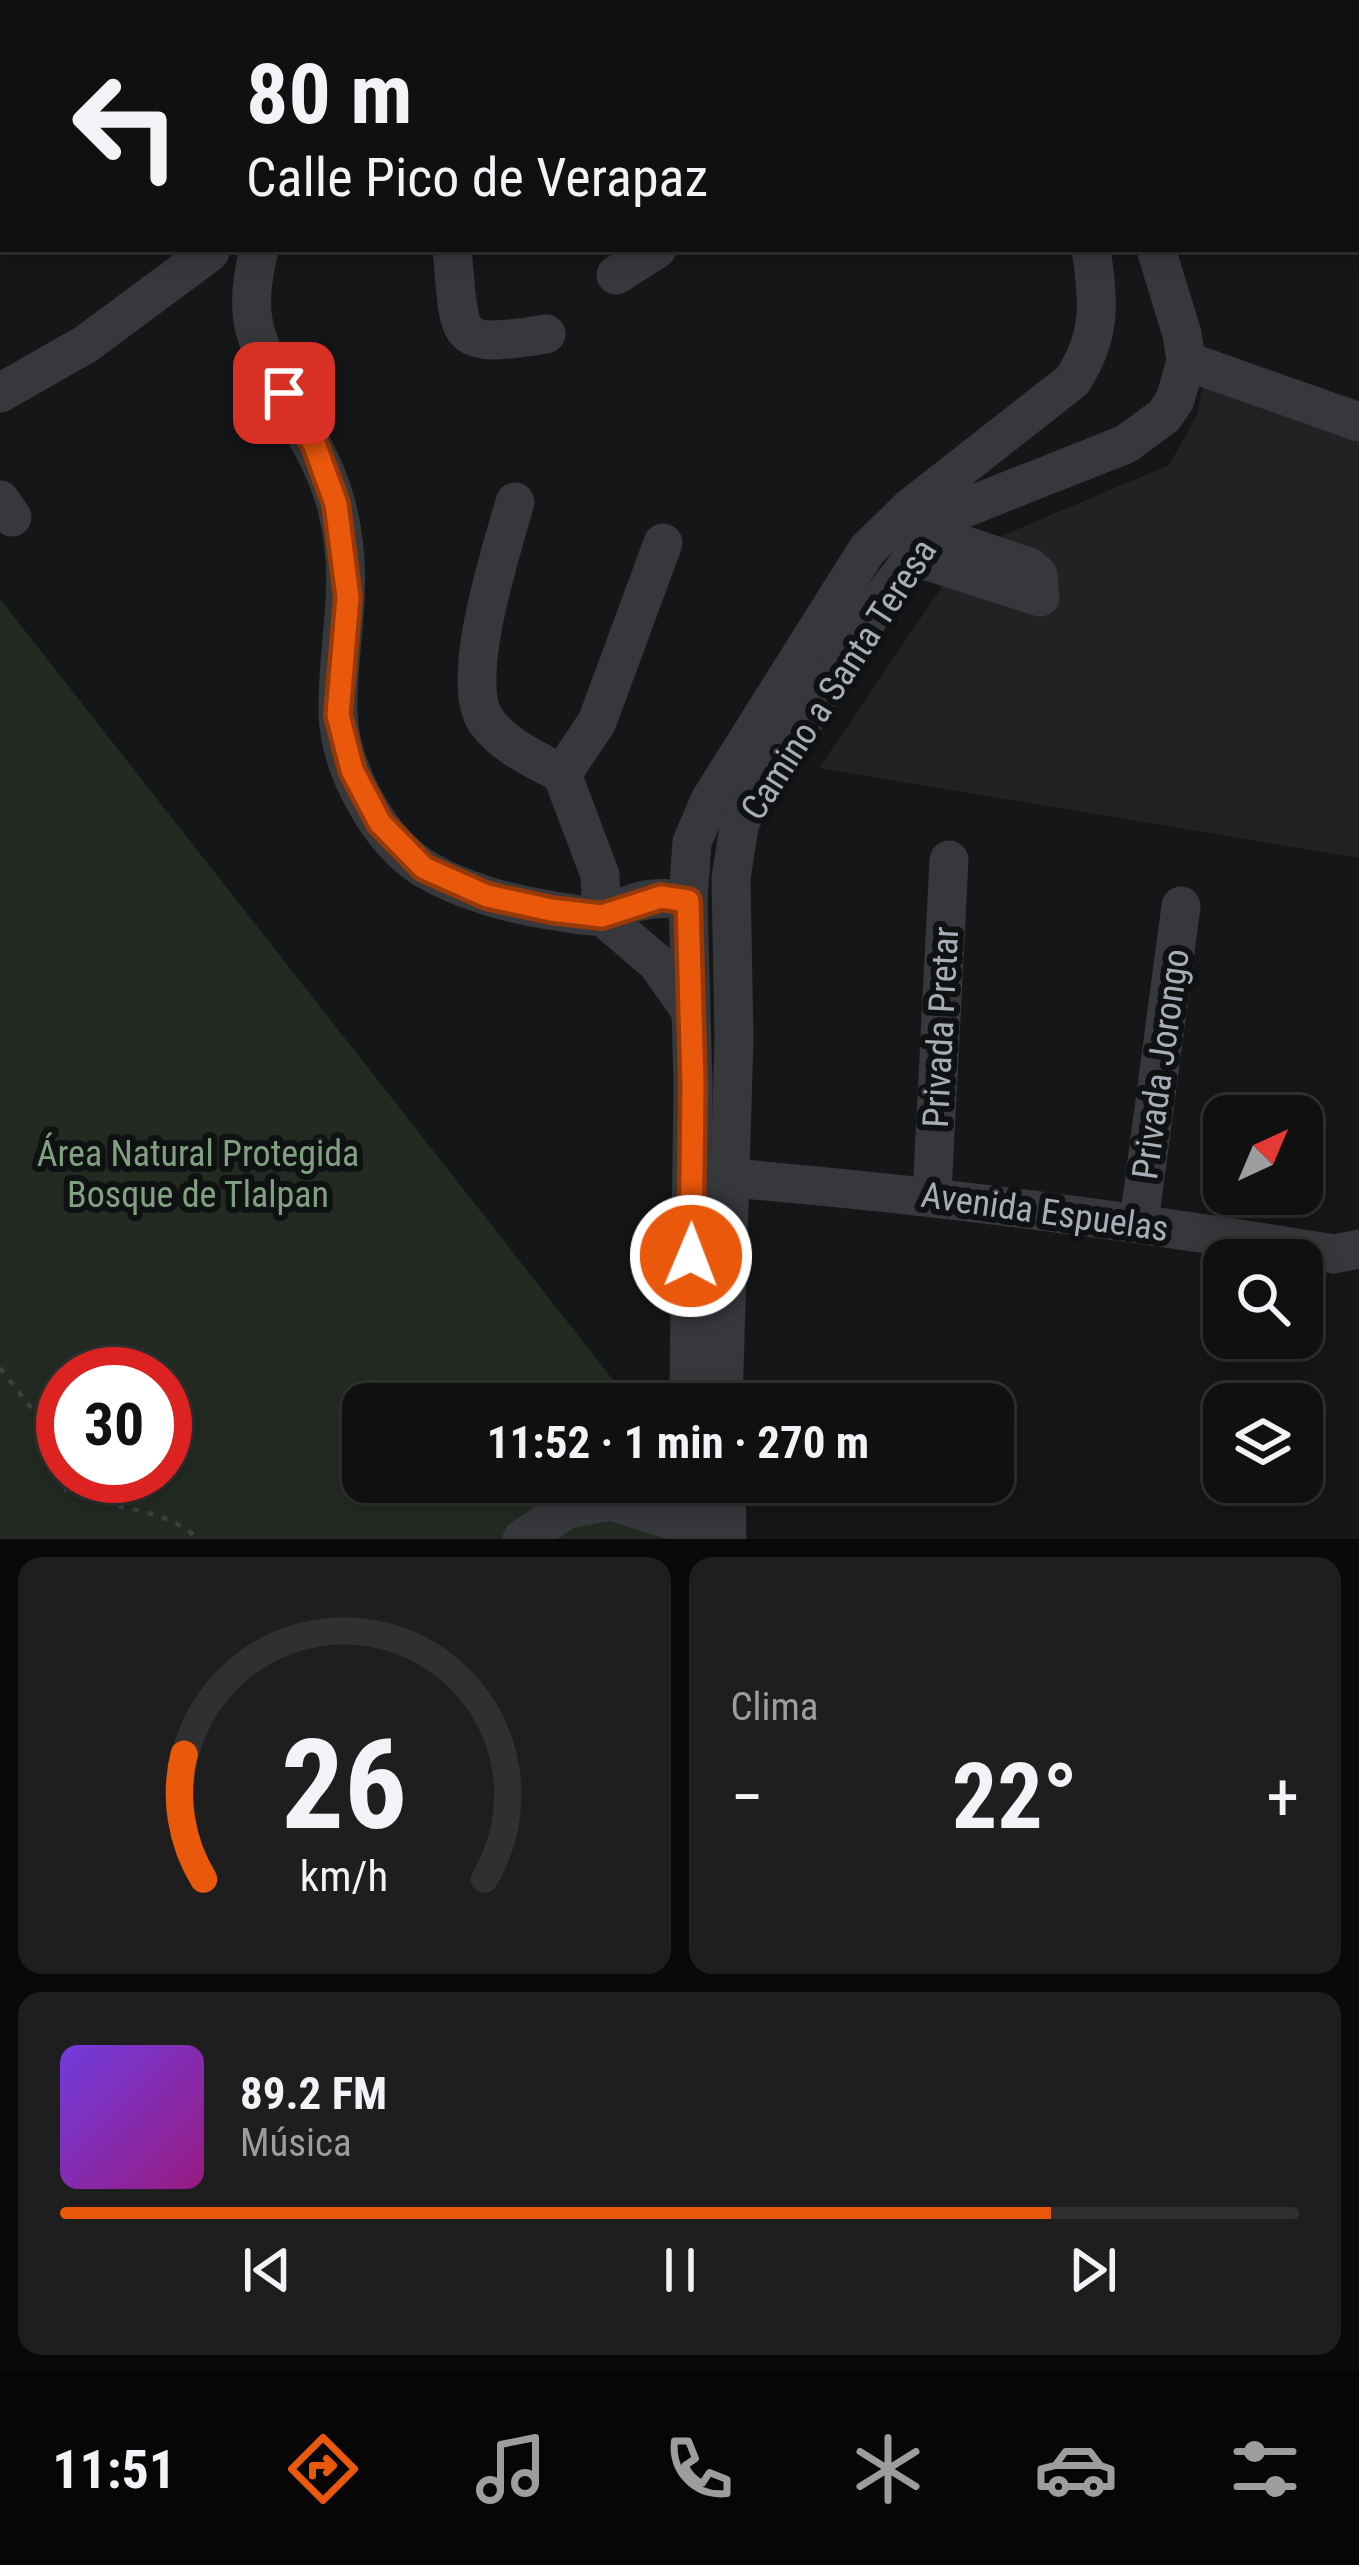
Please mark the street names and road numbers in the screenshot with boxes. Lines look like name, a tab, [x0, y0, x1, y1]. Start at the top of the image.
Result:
street label: Camino a Santa Teresa	[732, 531, 945, 828]
street label: Privada Pretar	[915, 925, 967, 1129]
street label: Privada Jorongo	[1124, 946, 1198, 1182]
street label: Avenida Espuelas	[919, 1174, 1171, 1250]

